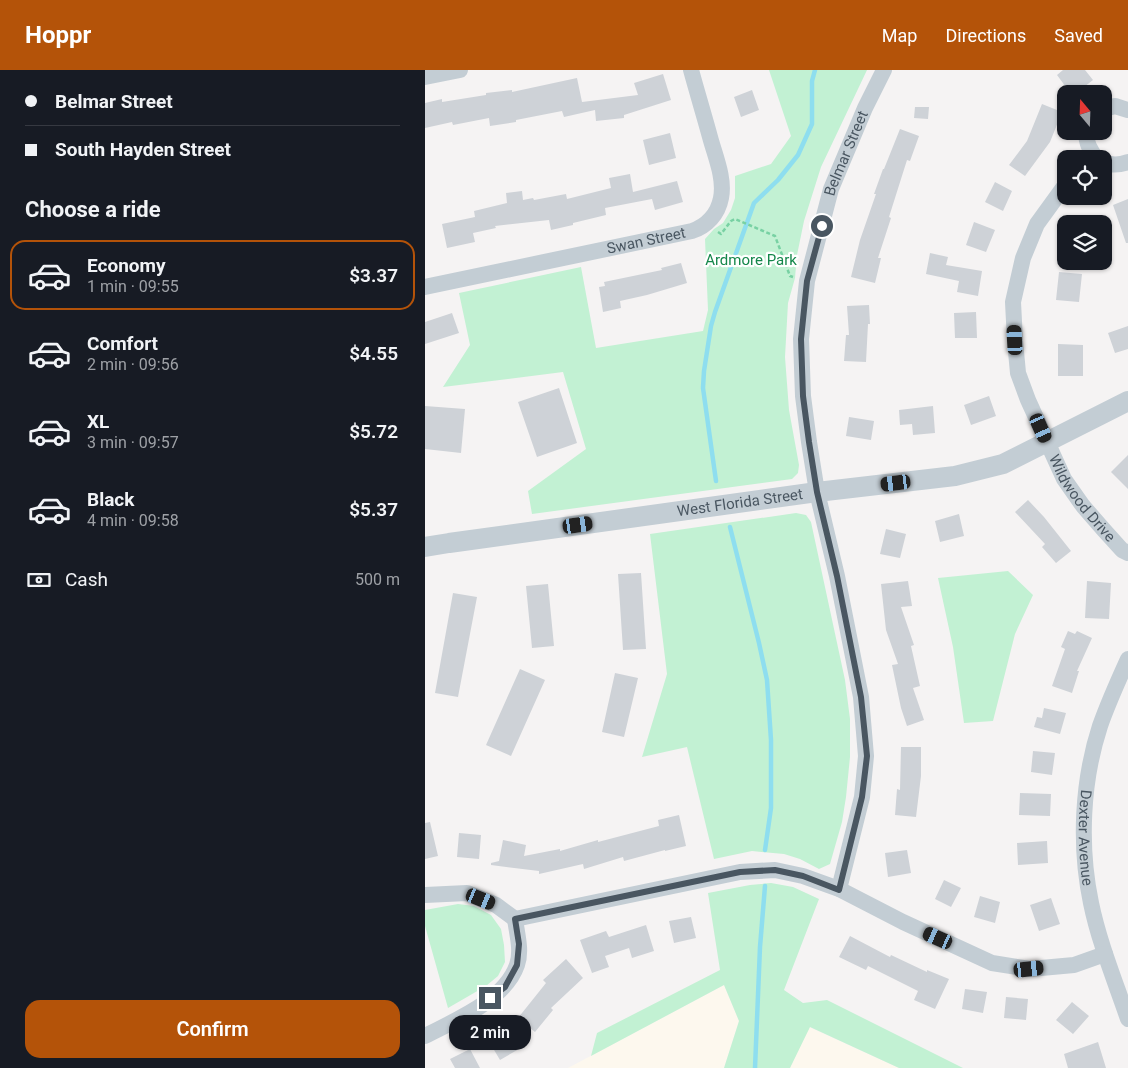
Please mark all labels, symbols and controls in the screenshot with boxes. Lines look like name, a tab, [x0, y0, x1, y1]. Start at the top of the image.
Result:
text: Hoppr	[25, 21, 91, 49]
text: Map	[882, 25, 917, 46]
text: Directions	[945, 25, 1026, 46]
text: Saved	[1054, 25, 1103, 46]
north arrow	[1057, 85, 1113, 140]
map controls	[1057, 85, 1112, 270]
text: Belmar Street	[55, 90, 173, 113]
street label: Belmar Street	[821, 108, 872, 198]
text: South Hayden Street	[55, 138, 231, 161]
button: locate	[1057, 150, 1112, 205]
text: Choose a ride	[25, 197, 161, 222]
route start	[811, 215, 833, 237]
button: layers	[1057, 215, 1112, 270]
street label: Swan Street	[605, 224, 687, 258]
park label: Ardmore Park	[705, 251, 797, 269]
icon: car	[27, 253, 72, 298]
text: Economy	[87, 254, 166, 277]
text: $3.37	[349, 264, 398, 287]
text: 1 min · 09:55	[87, 277, 179, 296]
car	[1006, 325, 1023, 355]
icon: car	[27, 331, 72, 376]
text: Comfort	[87, 332, 158, 355]
text: $4.55	[349, 342, 398, 365]
text: 2 min · 09:56	[87, 355, 179, 374]
icon: car	[27, 409, 72, 454]
text: XL	[87, 410, 109, 433]
car	[1028, 411, 1053, 445]
text: $5.72	[349, 420, 398, 443]
text: 3 min · 09:57	[87, 433, 179, 452]
street label: Wildwood Drive	[1045, 452, 1119, 546]
car	[880, 474, 911, 492]
street label: West Florida Street	[676, 485, 804, 520]
icon: car	[27, 487, 72, 532]
text: Black	[87, 488, 134, 511]
text: $5.37	[349, 498, 398, 521]
text: 4 min · 09:58	[87, 511, 179, 530]
car	[562, 515, 593, 535]
icon: cash	[25, 566, 53, 594]
text: Cash	[65, 568, 108, 591]
text: 500 m	[355, 570, 400, 589]
street label: Dexter Avenue	[1075, 789, 1097, 887]
car	[464, 886, 497, 912]
car	[921, 925, 954, 951]
car	[1013, 960, 1044, 978]
route end	[479, 987, 501, 1009]
button: Confirm	[25, 1000, 400, 1058]
callout: 2 min	[449, 1016, 531, 1050]
text: 2 min	[470, 1023, 510, 1042]

